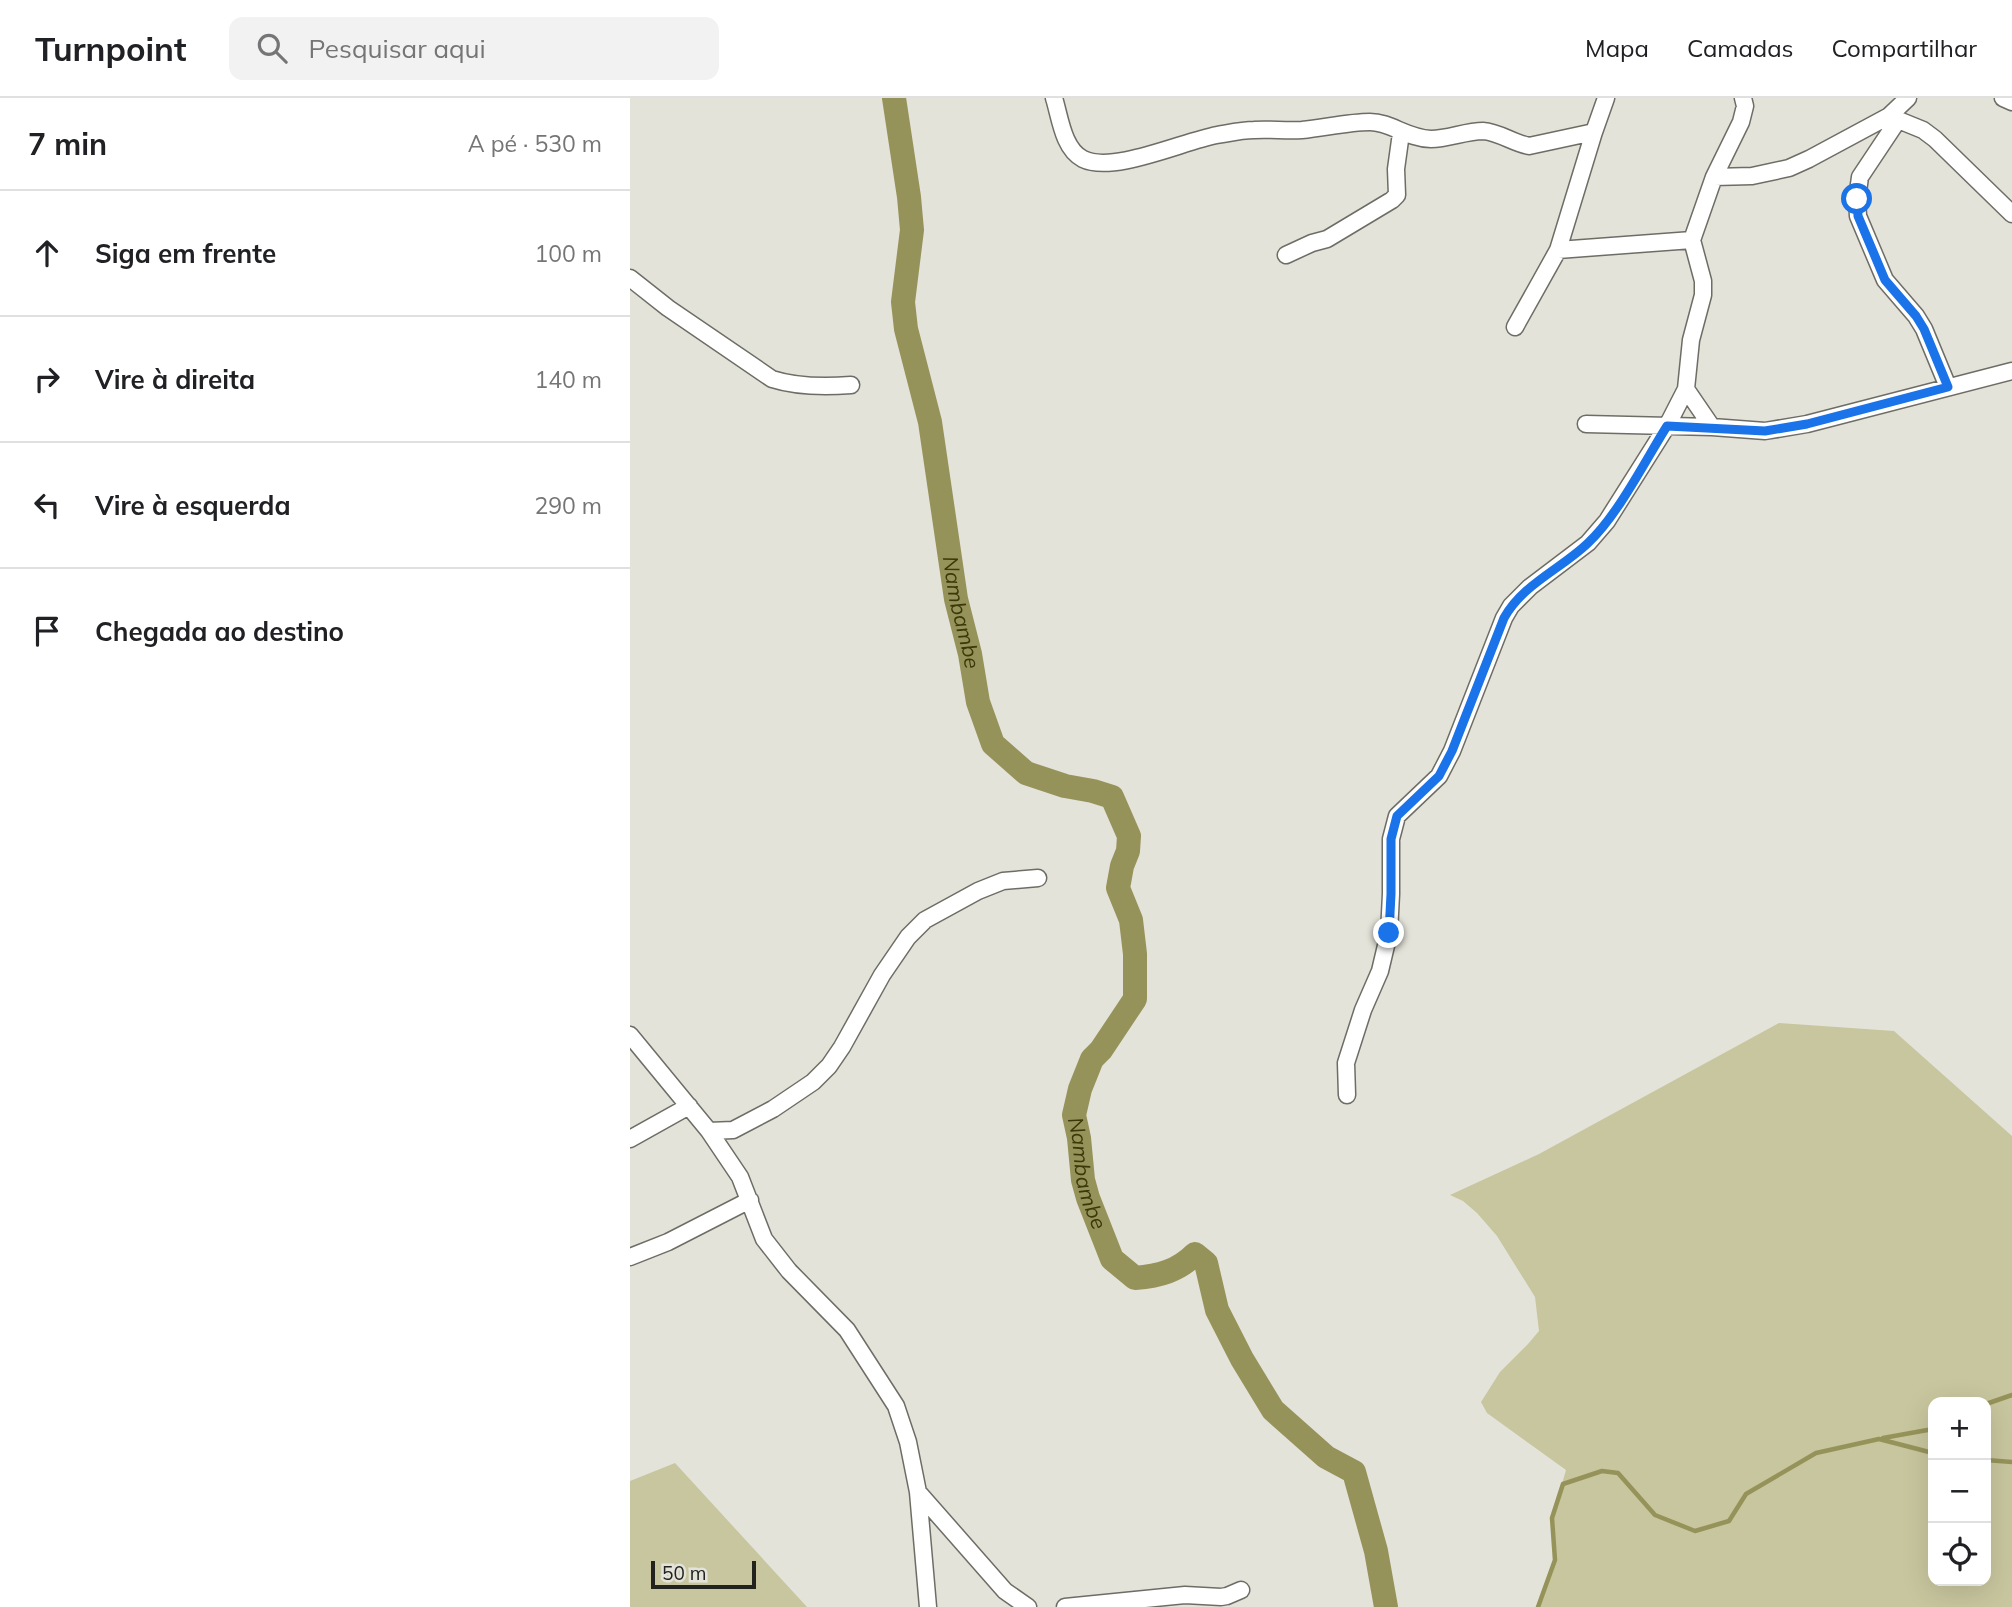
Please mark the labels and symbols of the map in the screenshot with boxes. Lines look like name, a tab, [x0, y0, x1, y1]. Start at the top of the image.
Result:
route start	[1841, 183, 1872, 214]
water label: Nambambe	[938, 554, 986, 670]
route end	[1373, 917, 1404, 948]
water label: Nambambe	[1063, 1114, 1113, 1233]
scale bar	[651, 1558, 756, 1590]

